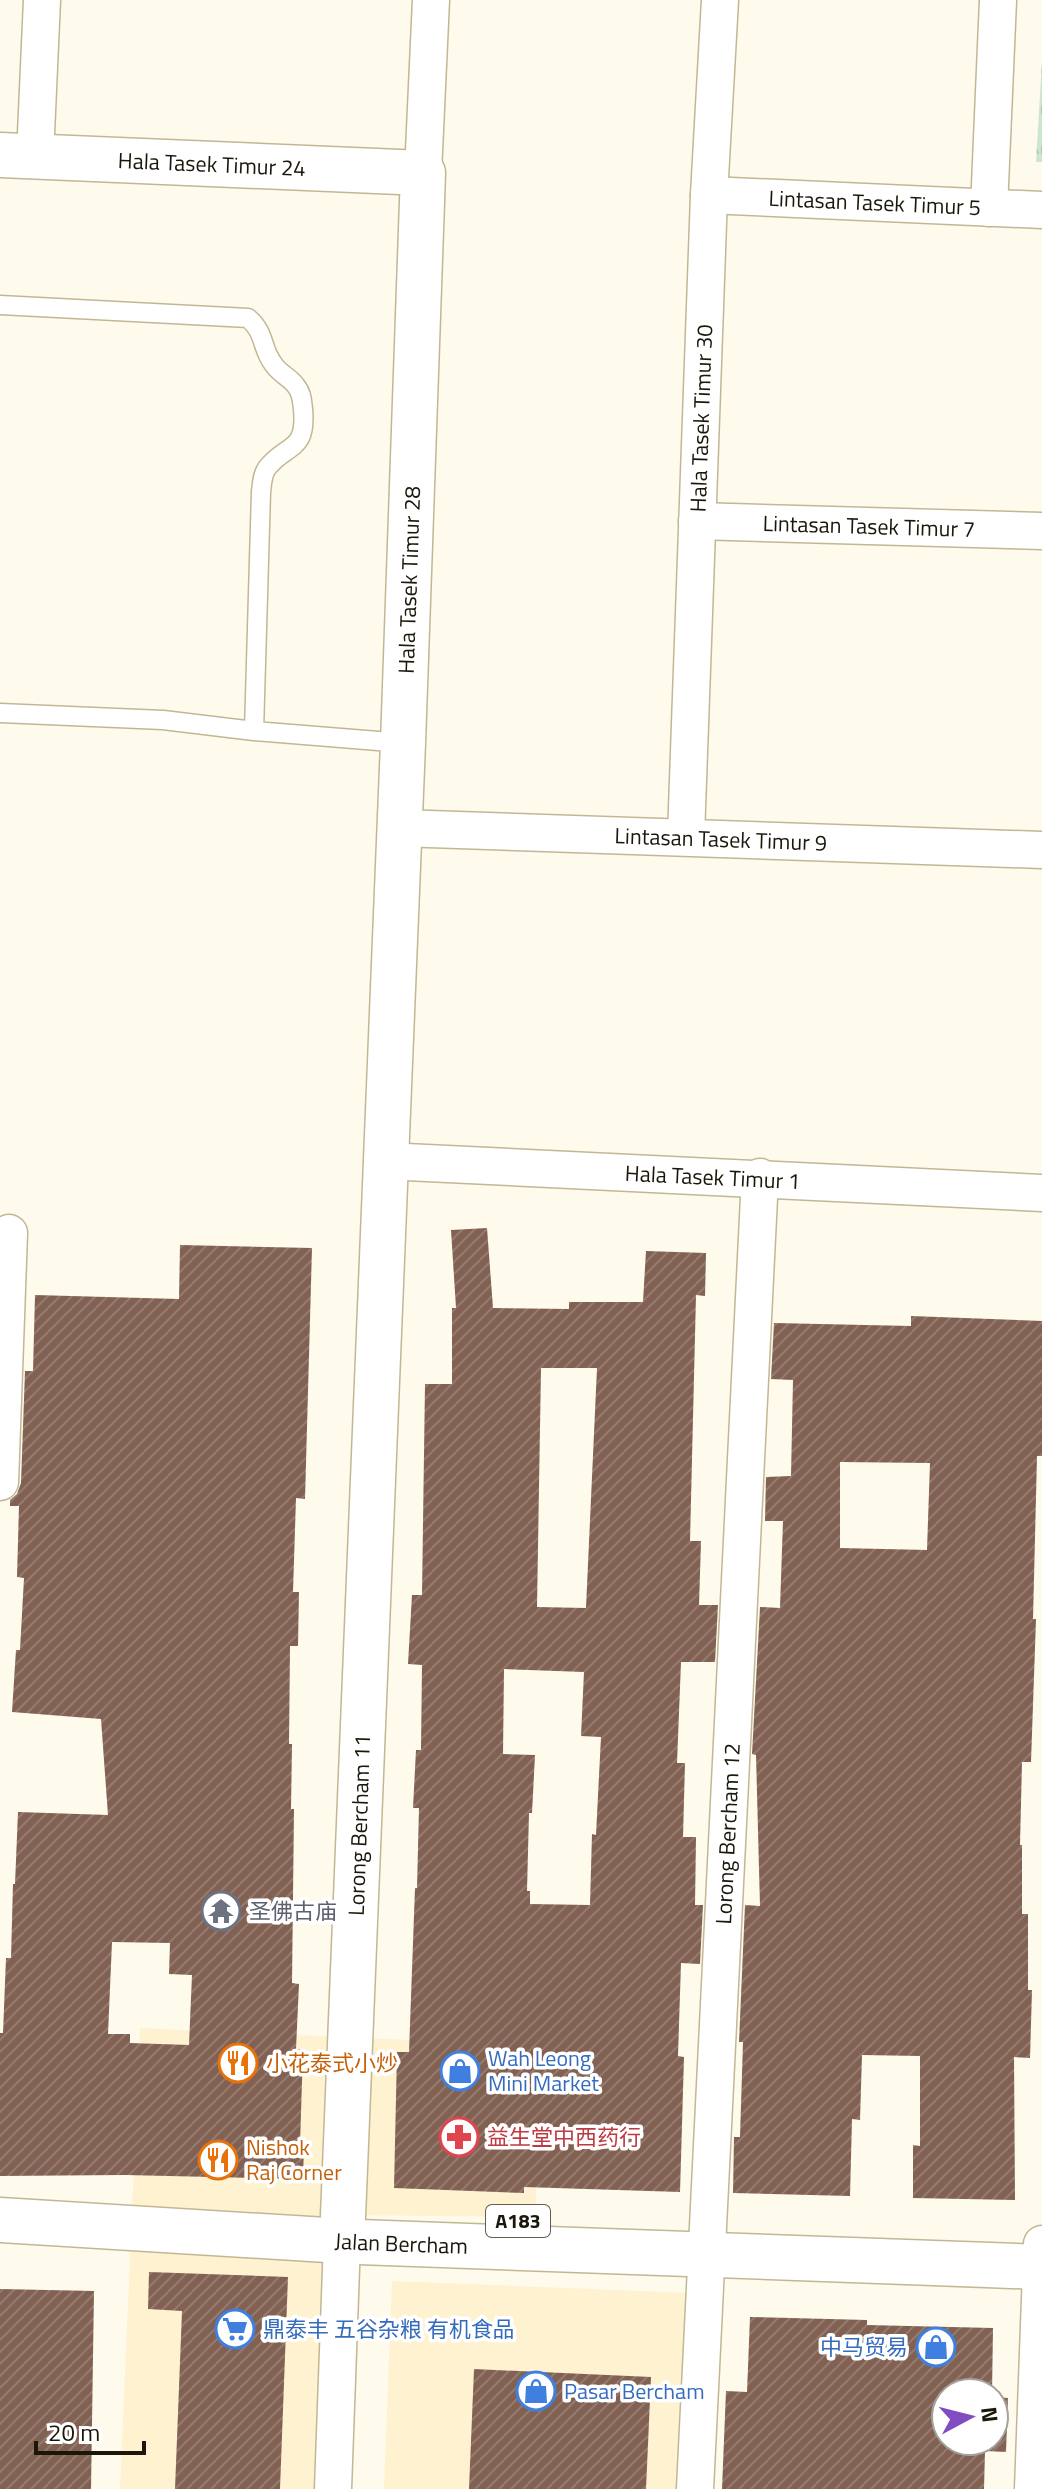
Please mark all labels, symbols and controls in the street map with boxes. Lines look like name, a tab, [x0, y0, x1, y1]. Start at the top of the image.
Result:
street label: Hala Tasek Timur 24	[117, 143, 306, 185]
street label: Lintasan Tasek Timur 5	[768, 181, 982, 224]
street label: Hala Tasek Timur 30	[681, 324, 721, 513]
street label: Hala Tasek Timur 28	[389, 486, 429, 674]
street label: Lintasan Tasek Timur 7	[762, 506, 976, 546]
street label: Lintasan Tasek Timur 9	[614, 818, 828, 860]
street label: Hala Tasek Timur 1	[624, 1156, 801, 1198]
street label: Lorong Bercham 11	[339, 1734, 379, 1916]
street label: Lorong Bercham 12	[706, 1742, 749, 1925]
temple icon: 圣佛古庙	[200, 1890, 242, 1932]
place label: 圣佛古庙	[249, 1894, 337, 1928]
place label: Wah Leong Mini Market	[488, 2041, 599, 2100]
restaurant icon: 小花泰式小炒	[217, 2042, 259, 2084]
place label: 小花泰式小炒	[266, 2046, 398, 2080]
shop icon: Wah Leong Mini Market	[439, 2050, 481, 2092]
pharmacy icon: 益生堂中西药行	[438, 2116, 480, 2158]
place label: 益生堂中西药行	[487, 2120, 641, 2154]
place label: Nishok Raj Corner	[246, 2130, 342, 2189]
restaurant icon: Nishok Raj Corner	[197, 2139, 239, 2181]
road number: A183	[486, 2205, 550, 2237]
street label: Jalan Bercham	[334, 2224, 468, 2263]
supermarket icon: 鼎泰丰 五谷杂粮 有机食品	[214, 2308, 256, 2350]
place label: 鼎泰丰 五谷杂粮 有机食品	[263, 2312, 515, 2346]
shop icon: 中马贸易	[915, 2326, 957, 2368]
place label: 中马贸易	[820, 2330, 908, 2364]
shop icon: Pasar Bercham	[515, 2370, 557, 2412]
place label: Pasar Bercham	[564, 2374, 705, 2408]
north arrow	[930, 2377, 1010, 2457]
scale bar	[36, 2405, 144, 2455]
text: N	[972, 2405, 1008, 2424]
text: 20 m	[48, 2414, 100, 2450]

